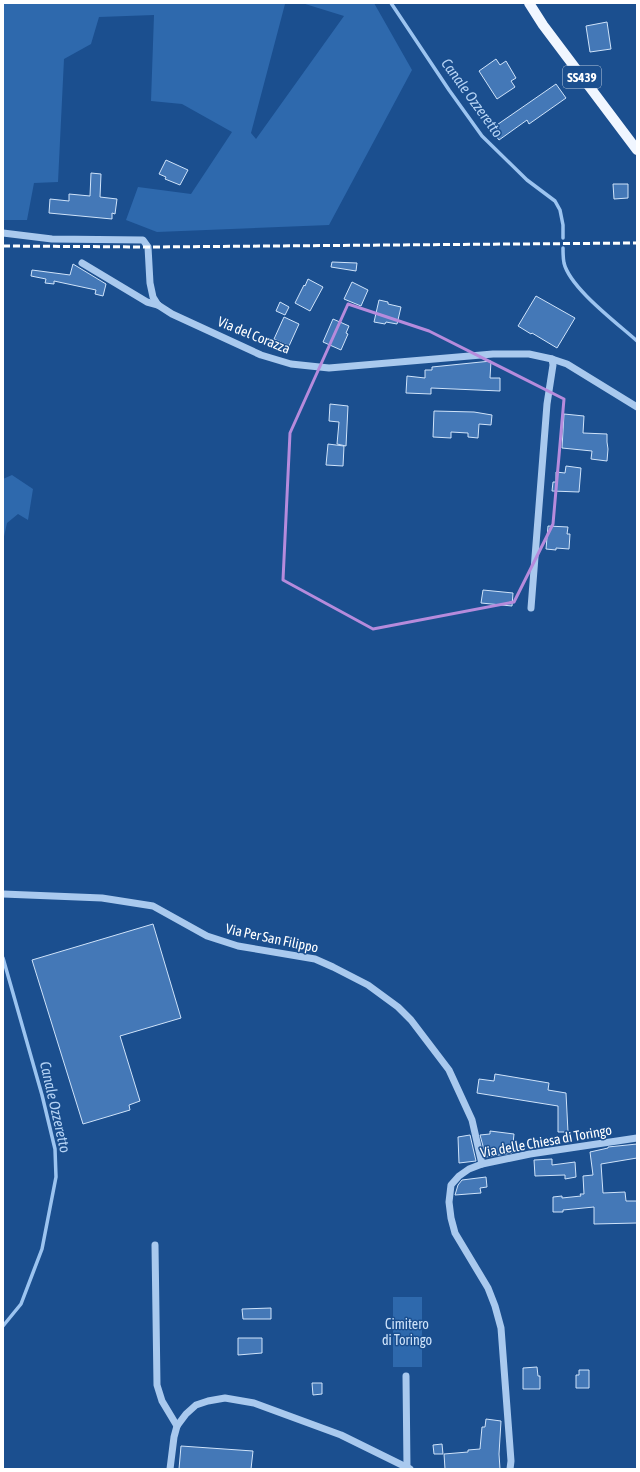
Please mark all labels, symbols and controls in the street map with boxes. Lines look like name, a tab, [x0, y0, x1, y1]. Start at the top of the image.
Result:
water label: Canale Ozzeretto	[438, 55, 507, 140]
road number: SS439	[563, 66, 601, 88]
street label: Via del Corazza	[215, 313, 293, 357]
street label: Via Per San Filippo	[224, 920, 320, 956]
water label: Canale Ozzeretto	[37, 1060, 74, 1154]
street label: Via delle Chiesa di Toringo	[479, 1122, 613, 1160]
park label: Cimitero di Toringo	[382, 1316, 432, 1348]

